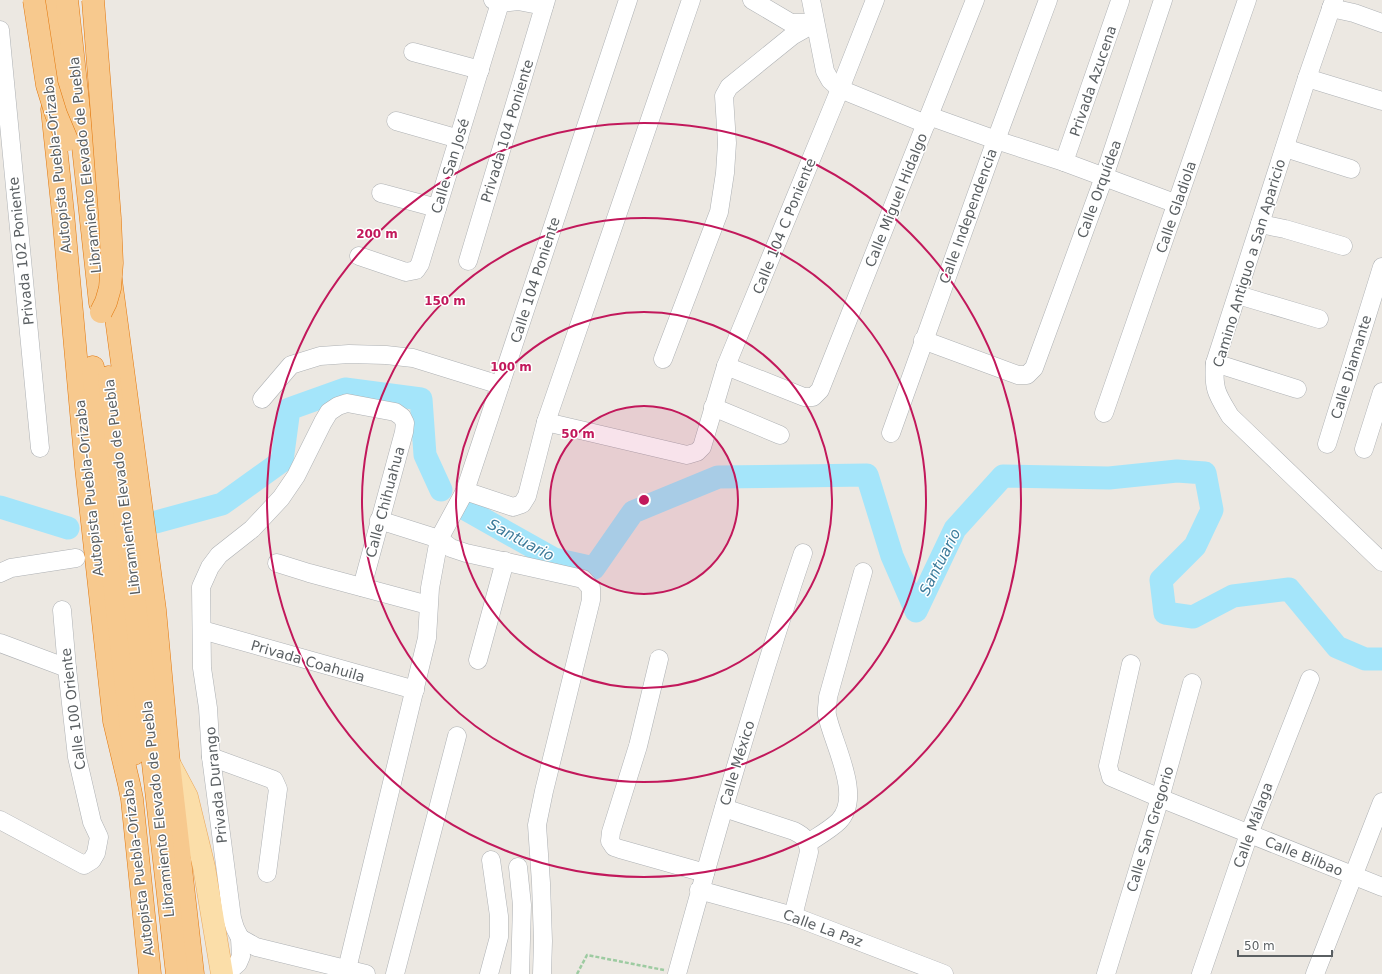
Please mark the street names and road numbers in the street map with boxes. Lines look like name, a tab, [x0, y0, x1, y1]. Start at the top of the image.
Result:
street label: Privada Azucena	[1067, 23, 1119, 139]
street label: Libramiento Elevado de Puebla	[66, 56, 104, 274]
street label: Privada 104 Poniente	[478, 58, 536, 204]
street label: Autopista Puebla-Orizaba	[40, 76, 74, 254]
street label: Calle San José	[428, 117, 472, 215]
street label: Calle Miguel Hidalgo	[862, 131, 930, 269]
street label: Calle Orquídea	[1074, 138, 1124, 240]
street label: Calle Independencia	[936, 146, 1000, 286]
street label: Calle 104 C Poniente	[749, 156, 819, 296]
street label: Camino Antiguo a San Aparicio	[1210, 157, 1288, 369]
street label: Calle Gladiola	[1153, 159, 1199, 255]
street label: Privada 102 Poniente	[5, 176, 37, 326]
street label: Calle 104 Poniente	[507, 215, 563, 345]
street label: Calle Diamante	[1328, 313, 1374, 421]
street label: Libramiento Elevado de Puebla	[101, 378, 143, 596]
street label: Autopista Puebla-Orizaba	[72, 399, 106, 577]
street label: Calle Chihuahua	[362, 445, 408, 559]
street label: Privada Coahuila	[249, 637, 367, 685]
street label: Calle 100 Oriente	[58, 647, 88, 771]
street label: Libramiento Elevado de Puebla	[139, 700, 177, 918]
street label: Calle México	[716, 719, 758, 807]
street label: Privada Durango	[202, 726, 230, 844]
street label: Calle San Gregorio	[1123, 764, 1177, 894]
street label: Autopista Puebla-Orizaba	[119, 779, 157, 957]
street label: Calle Málaga	[1230, 780, 1276, 870]
street label: Calle Bilbao	[1263, 833, 1345, 879]
street label: Calle La Paz	[781, 906, 865, 950]

